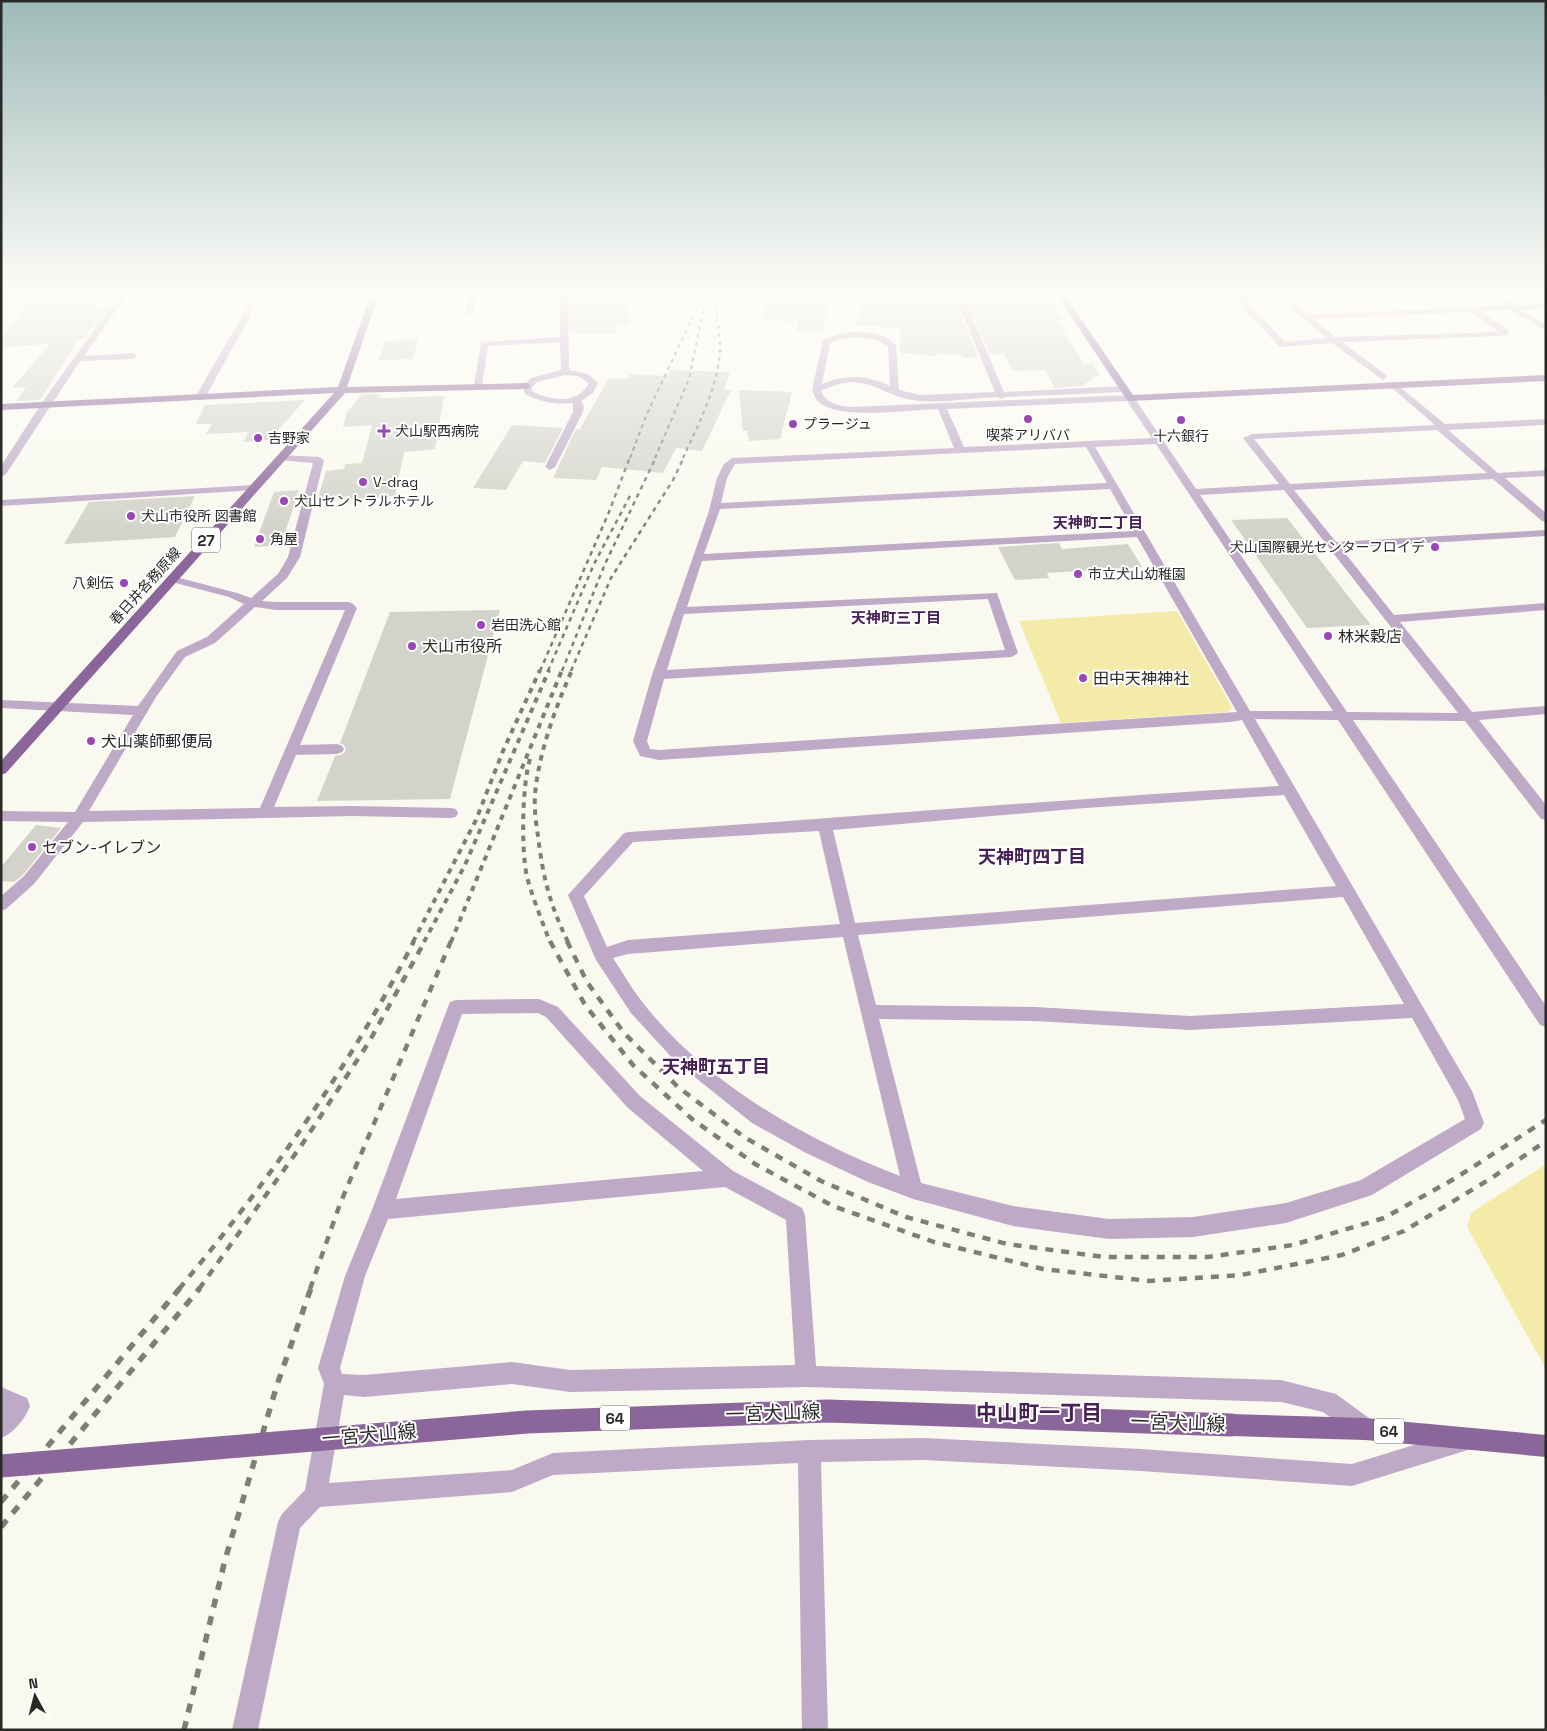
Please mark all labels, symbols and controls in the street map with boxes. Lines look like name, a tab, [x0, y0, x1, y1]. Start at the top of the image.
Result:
marker: 喫茶アリババ	[1022, 413, 1034, 425]
marker: 十六銀行	[1175, 414, 1187, 426]
place label: プラージュ	[803, 415, 872, 433]
marker: プラージュ	[787, 418, 799, 430]
place label: 犬山駅西病院	[395, 422, 479, 440]
marker: 犬山駅西病院	[377, 424, 391, 438]
place label: 喫茶アリババ	[986, 426, 1070, 444]
place label: 十六銀行	[1153, 427, 1209, 445]
place label: 吉野家	[268, 429, 310, 447]
marker: 吉野家	[252, 432, 264, 444]
place label: V-drag	[373, 473, 418, 491]
marker: V-drag	[357, 476, 369, 488]
place label: 犬山セントラルホテル	[294, 492, 434, 510]
marker: 犬山セントラルホテル	[278, 495, 290, 507]
place label: 犬山市役所 図書館	[141, 507, 257, 525]
marker: 犬山市役所 図書館	[125, 510, 137, 522]
district label: 天神町二丁目	[1053, 513, 1143, 532]
road number: 27	[192, 528, 220, 552]
place label: 角屋	[270, 530, 298, 548]
marker: 角屋	[254, 533, 266, 545]
place label: 犬山国際観光センターフロイデ	[1230, 538, 1425, 556]
marker: 犬山国際観光センターフロイデ	[1429, 541, 1441, 553]
street label: 春日井各務原線	[106, 544, 184, 628]
place label: 市立犬山幼稚園	[1088, 565, 1186, 583]
marker: 市立犬山幼稚園	[1072, 568, 1084, 580]
place label: 八剣伝	[72, 574, 114, 592]
marker: 八剣伝	[118, 577, 130, 589]
district label: 天神町三丁目	[851, 608, 941, 627]
place label: 岩田洗心館	[491, 616, 561, 634]
marker: 岩田洗心館	[475, 619, 487, 631]
place label: 林米穀店	[1338, 626, 1402, 647]
marker: 林米穀店	[1322, 630, 1334, 642]
place label: 犬山市役所	[422, 636, 502, 657]
marker: 犬山市役所	[406, 640, 418, 652]
place label: 田中天神神社	[1093, 668, 1189, 689]
marker: 田中天神神社	[1077, 672, 1089, 684]
place label: 犬山薬師郵便局	[101, 731, 213, 752]
marker: 犬山薬師郵便局	[85, 735, 97, 747]
place label: セブン-イレブン	[42, 837, 161, 858]
marker: セブン-イレブン	[26, 841, 38, 853]
district label: 天神町四丁目	[978, 845, 1086, 868]
district label: 天神町五丁目	[662, 1055, 770, 1078]
street label: 一宮犬山線	[725, 1399, 821, 1427]
district label: 中山町一丁目	[976, 1399, 1102, 1426]
road number: 64	[600, 1406, 630, 1430]
street label: 一宮犬山線	[1130, 1409, 1226, 1437]
street label: 一宮犬山線	[321, 1418, 417, 1452]
road number: 64	[1374, 1418, 1404, 1444]
north arrow	[10, 1671, 60, 1721]
text: N	[28, 1674, 39, 1693]

